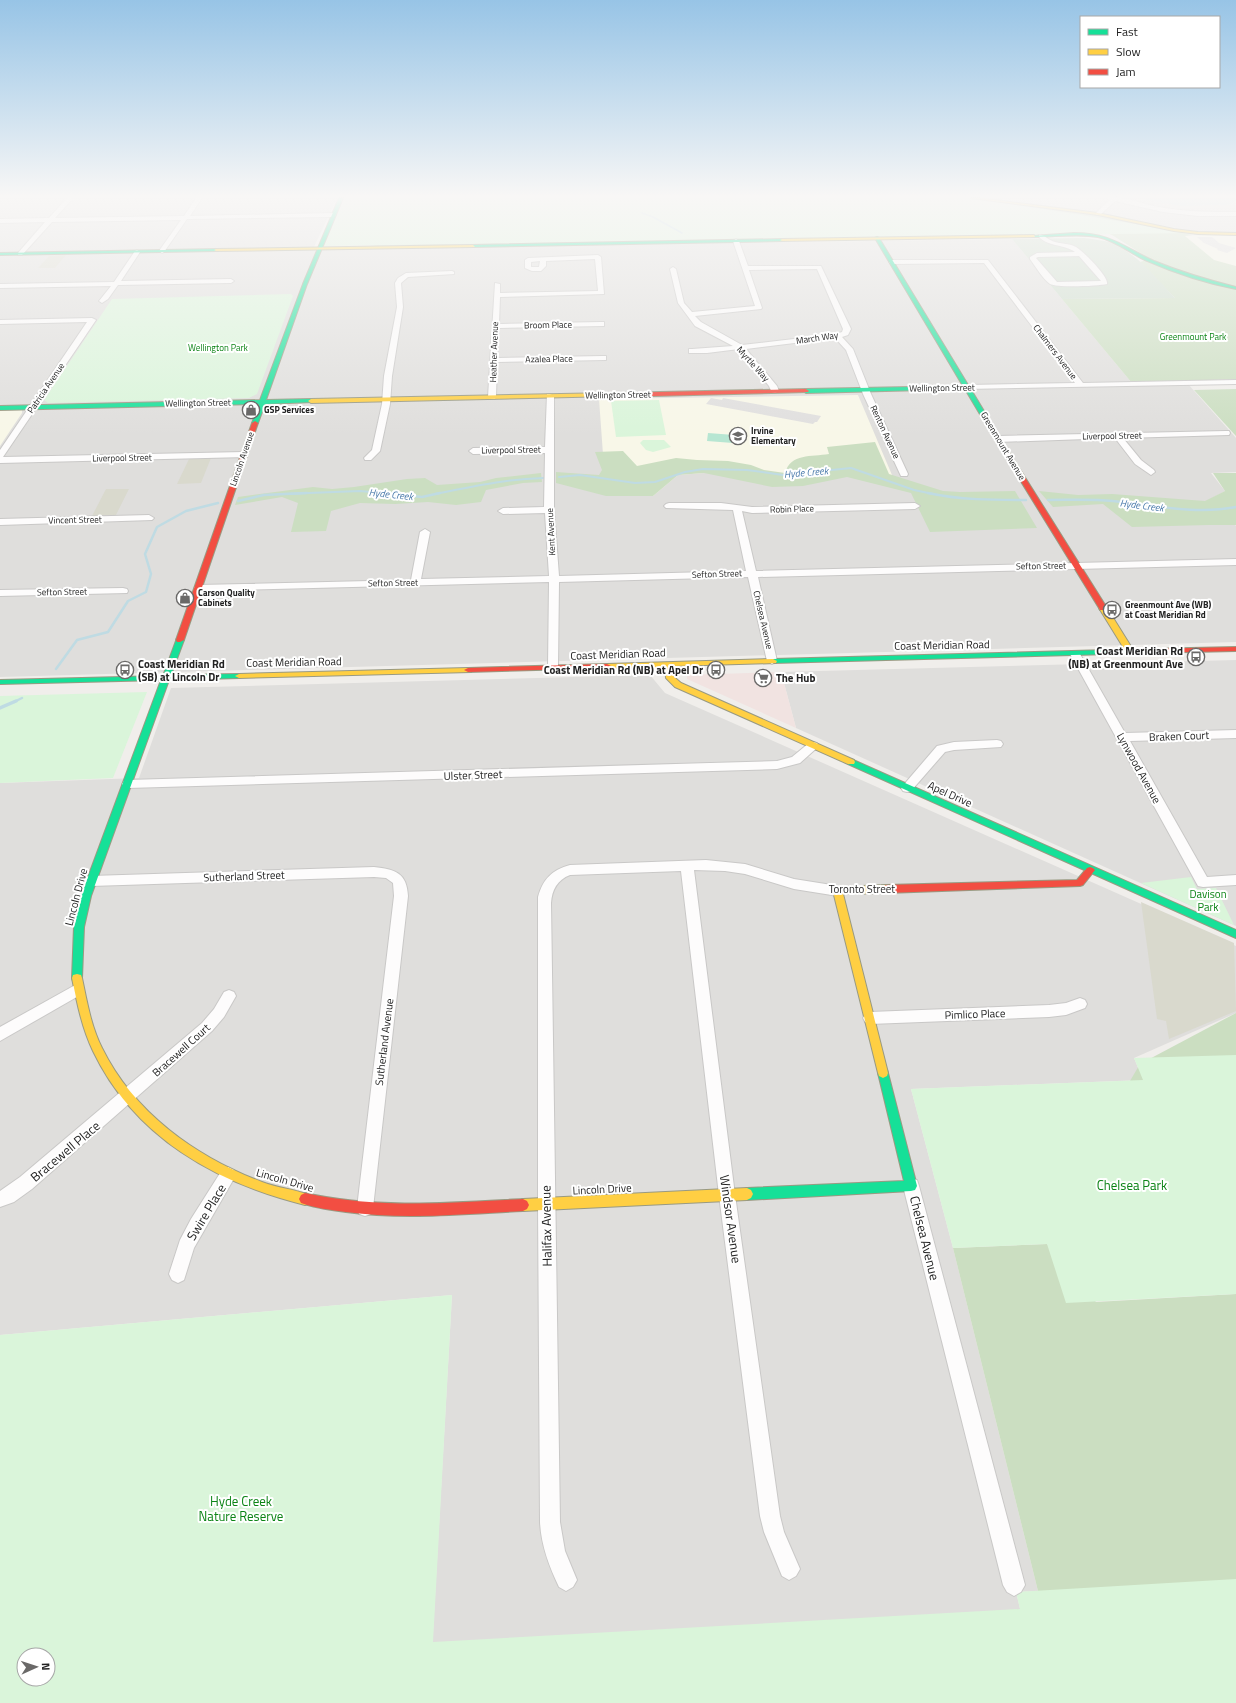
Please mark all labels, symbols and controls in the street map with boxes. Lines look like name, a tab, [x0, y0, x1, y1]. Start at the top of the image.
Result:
legend	[1080, 16, 1220, 88]
text: Fast	[1116, 22, 1139, 41]
text: Slow	[1116, 42, 1141, 61]
text: Jam	[1116, 62, 1136, 81]
street label: Broom Place	[524, 318, 573, 331]
street label: Heather Avenue	[486, 321, 501, 383]
street label: Chalmers Avenue	[1030, 322, 1081, 382]
street label: March Way	[795, 328, 840, 347]
park label: Greenmount Park	[1160, 330, 1227, 343]
park label: Wellington Park	[188, 341, 249, 354]
street label: Myrtle Way	[734, 343, 773, 385]
street label: Azalea Place	[525, 352, 573, 365]
street label: Patricia Avenue	[24, 359, 68, 416]
street label: Wellington Street	[909, 380, 976, 395]
street label: Wellington Street	[585, 387, 652, 402]
street label: Wellington Street	[165, 395, 232, 410]
shop icon: GSP Services	[241, 400, 261, 420]
place label: GSP Services	[264, 403, 314, 416]
street label: Renton Avenue	[867, 403, 904, 461]
street label: Greenmount Avenue	[978, 409, 1029, 483]
place label: Irvine Elementary	[751, 424, 796, 447]
school or university icon: Irvine Elementary	[728, 426, 748, 446]
street label: Liverpool Street	[1082, 428, 1143, 443]
street label: Lincoln Avenue	[226, 429, 257, 488]
street label: Liverpool Street	[481, 442, 542, 457]
street label: Liverpool Street	[92, 450, 153, 465]
water label: Hyde Creek	[783, 463, 830, 482]
water label: Hyde Creek	[368, 485, 415, 504]
water label: Hyde Creek	[1119, 495, 1166, 516]
street label: Robin Place	[770, 501, 815, 516]
street label: Kent Avenue	[543, 507, 558, 556]
street label: Vincent Street	[48, 513, 103, 526]
street label: Sefton Street	[1016, 559, 1067, 572]
street label: Sefton Street	[692, 566, 743, 581]
street label: Sefton Street	[368, 576, 419, 589]
street label: Sefton Street	[37, 585, 88, 598]
place label: Carson Quality Cabinets	[198, 586, 255, 609]
shop icon: Carson Quality Cabinets	[175, 588, 195, 608]
street label: Chelsea Avenue	[750, 589, 777, 651]
place label: Greenmount Ave (WB) at Coast Meridian Rd	[1125, 598, 1211, 621]
bus stop icon: Greenmount Ave (WB) at Coast Meridian Rd	[1102, 600, 1122, 620]
street label: Coast Meridian Road	[894, 636, 990, 654]
place label: Coast Meridian Rd (NB) at Greenmount Ave	[1068, 643, 1183, 672]
street label: Coast Meridian Road	[570, 644, 666, 664]
bus stop icon: Coast Meridian Rd (NB) at Greenmount Ave	[1186, 647, 1206, 667]
street label: Coast Meridian Road	[246, 653, 342, 671]
place label: Coast Meridian Rd (SB) at Lincoln Dr	[138, 656, 225, 685]
bus stop icon: Coast Meridian Rd (SB) at Lincoln Dr	[115, 660, 135, 680]
bus stop icon: Coast Meridian Rd (NB) at Apel Dr	[706, 660, 726, 680]
place label: Coast Meridian Rd (NB) at Apel Dr	[544, 662, 703, 678]
supermarket icon: The Hub	[753, 668, 773, 688]
place label: The Hub	[776, 670, 815, 686]
street label: Braken Court	[1149, 727, 1210, 745]
street label: Lynwood Avenue	[1113, 730, 1165, 807]
street label: Ulster Street	[443, 766, 503, 784]
street label: Apel Drive	[925, 777, 975, 811]
street label: Lincoln Drive	[61, 866, 91, 928]
street label: Sutherland Street	[203, 867, 285, 885]
street label: Toronto Street	[829, 881, 895, 897]
park label: Davison Park	[1189, 886, 1227, 915]
street label: Sutherland Avenue	[371, 997, 397, 1086]
street label: Pimlico Place	[944, 1005, 1006, 1023]
street label: Bracewell Court	[149, 1020, 214, 1080]
street label: Bracewell Place	[26, 1116, 104, 1186]
street label: Lincoln Drive	[254, 1164, 316, 1196]
street label: Windsor Avenue	[715, 1173, 747, 1265]
park label: Chelsea Park	[1097, 1175, 1167, 1195]
street label: Lincoln Drive	[572, 1179, 632, 1199]
street label: Swire Place	[181, 1180, 231, 1244]
street label: Halifax Avenue	[535, 1185, 557, 1267]
street label: Chelsea Avenue	[905, 1194, 945, 1282]
park label: Hyde Creek Nature Reserve	[199, 1491, 283, 1526]
north arrow	[16, 1647, 56, 1687]
text: N	[38, 1662, 54, 1671]

